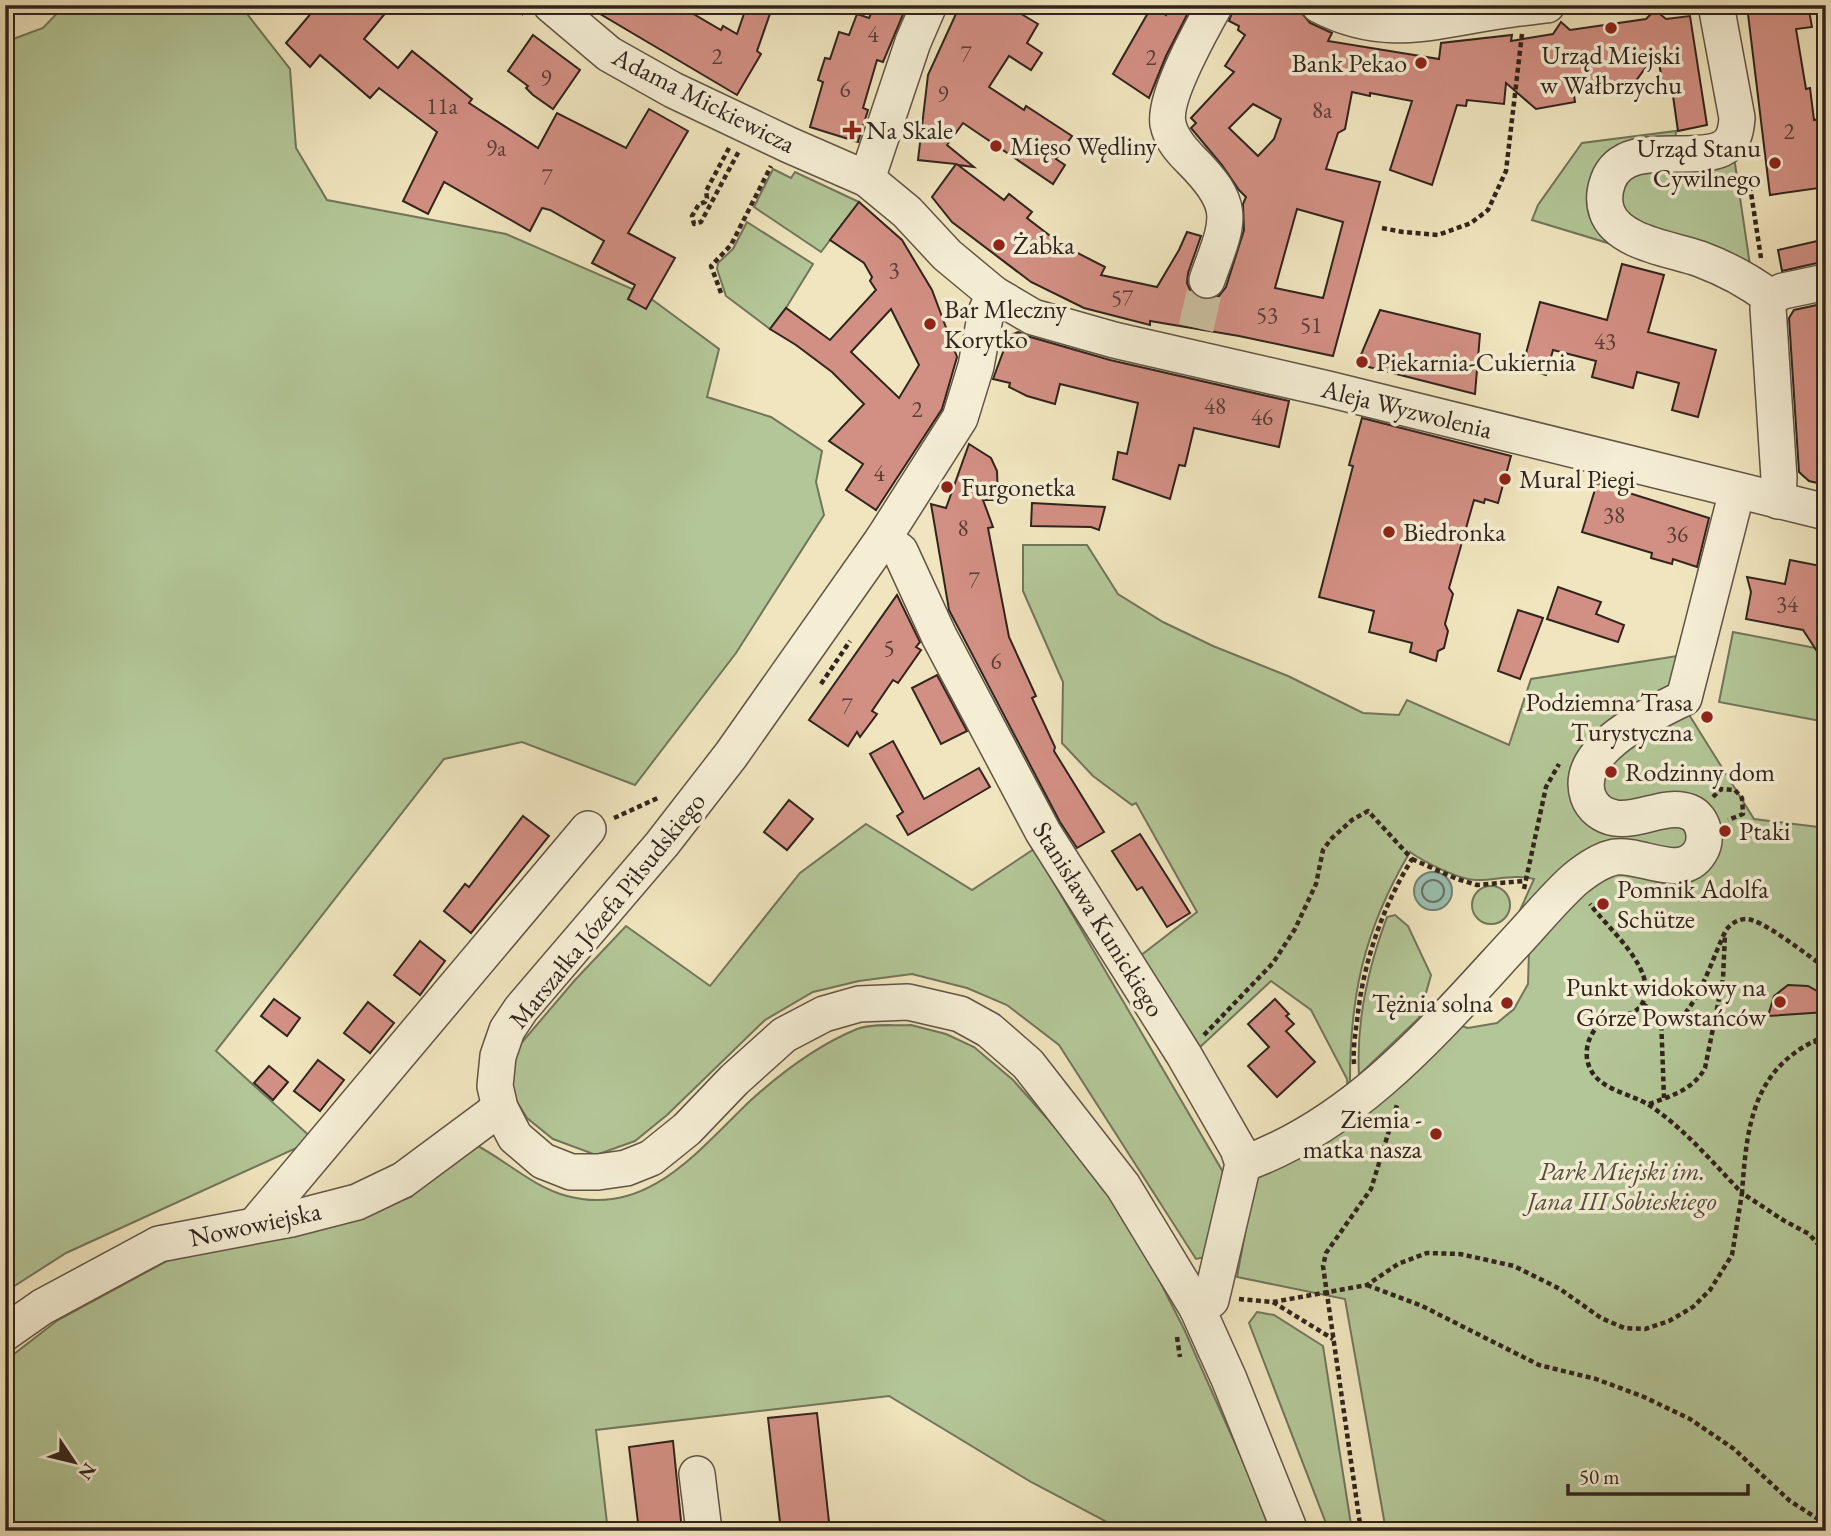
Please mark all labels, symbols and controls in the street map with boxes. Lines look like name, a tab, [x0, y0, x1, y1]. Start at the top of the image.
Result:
house number: 4	[867, 19, 879, 49]
marker: Urząd Miejski w Wałbrzychu	[1603, 20, 1619, 36]
place label: Urząd Miejski w Wałbrzychu	[1540, 38, 1682, 102]
street label: Adama Mickiewicza	[606, 39, 802, 161]
house number: 7	[960, 39, 972, 69]
house number: 2	[711, 41, 723, 71]
house number: 2	[1145, 42, 1157, 72]
place label: Bank Pekao	[1292, 46, 1407, 80]
marker: Bank Pekao	[1413, 55, 1429, 71]
house number: 9	[540, 63, 552, 93]
house number: 6	[839, 74, 851, 104]
house number: 9	[937, 79, 949, 109]
house number: 11a	[426, 91, 458, 121]
house number: 8a	[1312, 95, 1333, 125]
place label: Na Skale	[866, 113, 953, 147]
house number: 2	[1783, 116, 1795, 146]
marker: Na Skale	[844, 122, 860, 138]
place label: Mięso Wędliny	[1010, 129, 1158, 163]
place label: Urząd Stanu Cywilnego	[1637, 131, 1761, 195]
house number: 9a	[486, 133, 507, 163]
marker: Mięso Wędliny	[988, 138, 1004, 154]
marker: Urząd Stanu Cywilnego	[1767, 155, 1783, 171]
house number: 7	[541, 162, 553, 192]
place label: Żabka	[1013, 228, 1075, 262]
marker: Żabka	[991, 237, 1007, 253]
house number: 3	[888, 255, 900, 285]
house number: 57	[1111, 283, 1134, 313]
place label: Bar Mleczny Korytko	[944, 292, 1067, 356]
house number: 53	[1256, 300, 1278, 330]
house number: 51	[1300, 310, 1322, 340]
marker: Bar Mleczny Korytko	[922, 316, 938, 332]
house number: 43	[1594, 326, 1616, 356]
place label: Piekarnia-Cukiernia	[1376, 345, 1576, 379]
marker: Piekarnia-Cukiernia	[1354, 354, 1370, 370]
street label: Aleja Wyzwolenia	[1317, 371, 1496, 447]
house number: 48	[1204, 391, 1226, 421]
house number: 2	[911, 394, 923, 424]
house number: 46	[1251, 402, 1273, 432]
house number: 4	[873, 458, 885, 488]
place label: Mural Piegi	[1519, 462, 1635, 496]
place label: Furgonetka	[961, 470, 1076, 504]
marker: Mural Piegi	[1497, 471, 1513, 487]
marker: Furgonetka	[939, 479, 955, 495]
house number: 38	[1603, 500, 1625, 530]
house number: 8	[957, 513, 969, 543]
place label: Biedronka	[1403, 515, 1506, 549]
house number: 36	[1666, 519, 1688, 549]
marker: Biedronka	[1381, 524, 1397, 540]
house number: 7	[968, 565, 980, 595]
house number: 34	[1776, 589, 1799, 619]
house number: 5	[883, 633, 895, 663]
house number: 6	[990, 646, 1002, 676]
place label: Podziemna Trasa Turystyczna	[1525, 685, 1694, 749]
house number: 7	[841, 691, 853, 721]
marker: Podziemna Trasa Turystyczna	[1699, 709, 1715, 725]
place label: Rodzinny dom	[1625, 755, 1775, 789]
marker: Rodzinny dom	[1603, 764, 1619, 780]
street label: Marszałka Józefa Piłsudskiego	[501, 785, 713, 1035]
place label: Ptaki	[1739, 814, 1790, 848]
street label: Stanisława Kunickiego	[1025, 815, 1173, 1023]
marker: Ptaki	[1717, 823, 1733, 839]
place label: Pomnik Adolfa Schütze	[1617, 872, 1769, 936]
marker: Pomnik Adolfa Schütze	[1595, 896, 1611, 912]
place label: Punkt widokowy na Górze Powstańców	[1566, 970, 1767, 1034]
place label: Tężnia solna	[1372, 986, 1494, 1020]
marker: Punkt widokowy na Górze Powstańców	[1772, 994, 1788, 1010]
marker: Tężnia solna	[1499, 995, 1515, 1011]
place label: Ziemia - matka nasza	[1303, 1102, 1423, 1166]
marker: Ziemia - matka nasza	[1428, 1126, 1444, 1142]
park label: Park Miejski im. Jana III Sobieskiego	[1522, 1154, 1717, 1218]
street label: Nowowiejska	[186, 1193, 325, 1255]
north arrow	[38, 1428, 108, 1498]
scale bar	[1568, 1452, 1749, 1496]
text: N	[73, 1458, 102, 1485]
text: 50 m	[1579, 1463, 1620, 1490]

